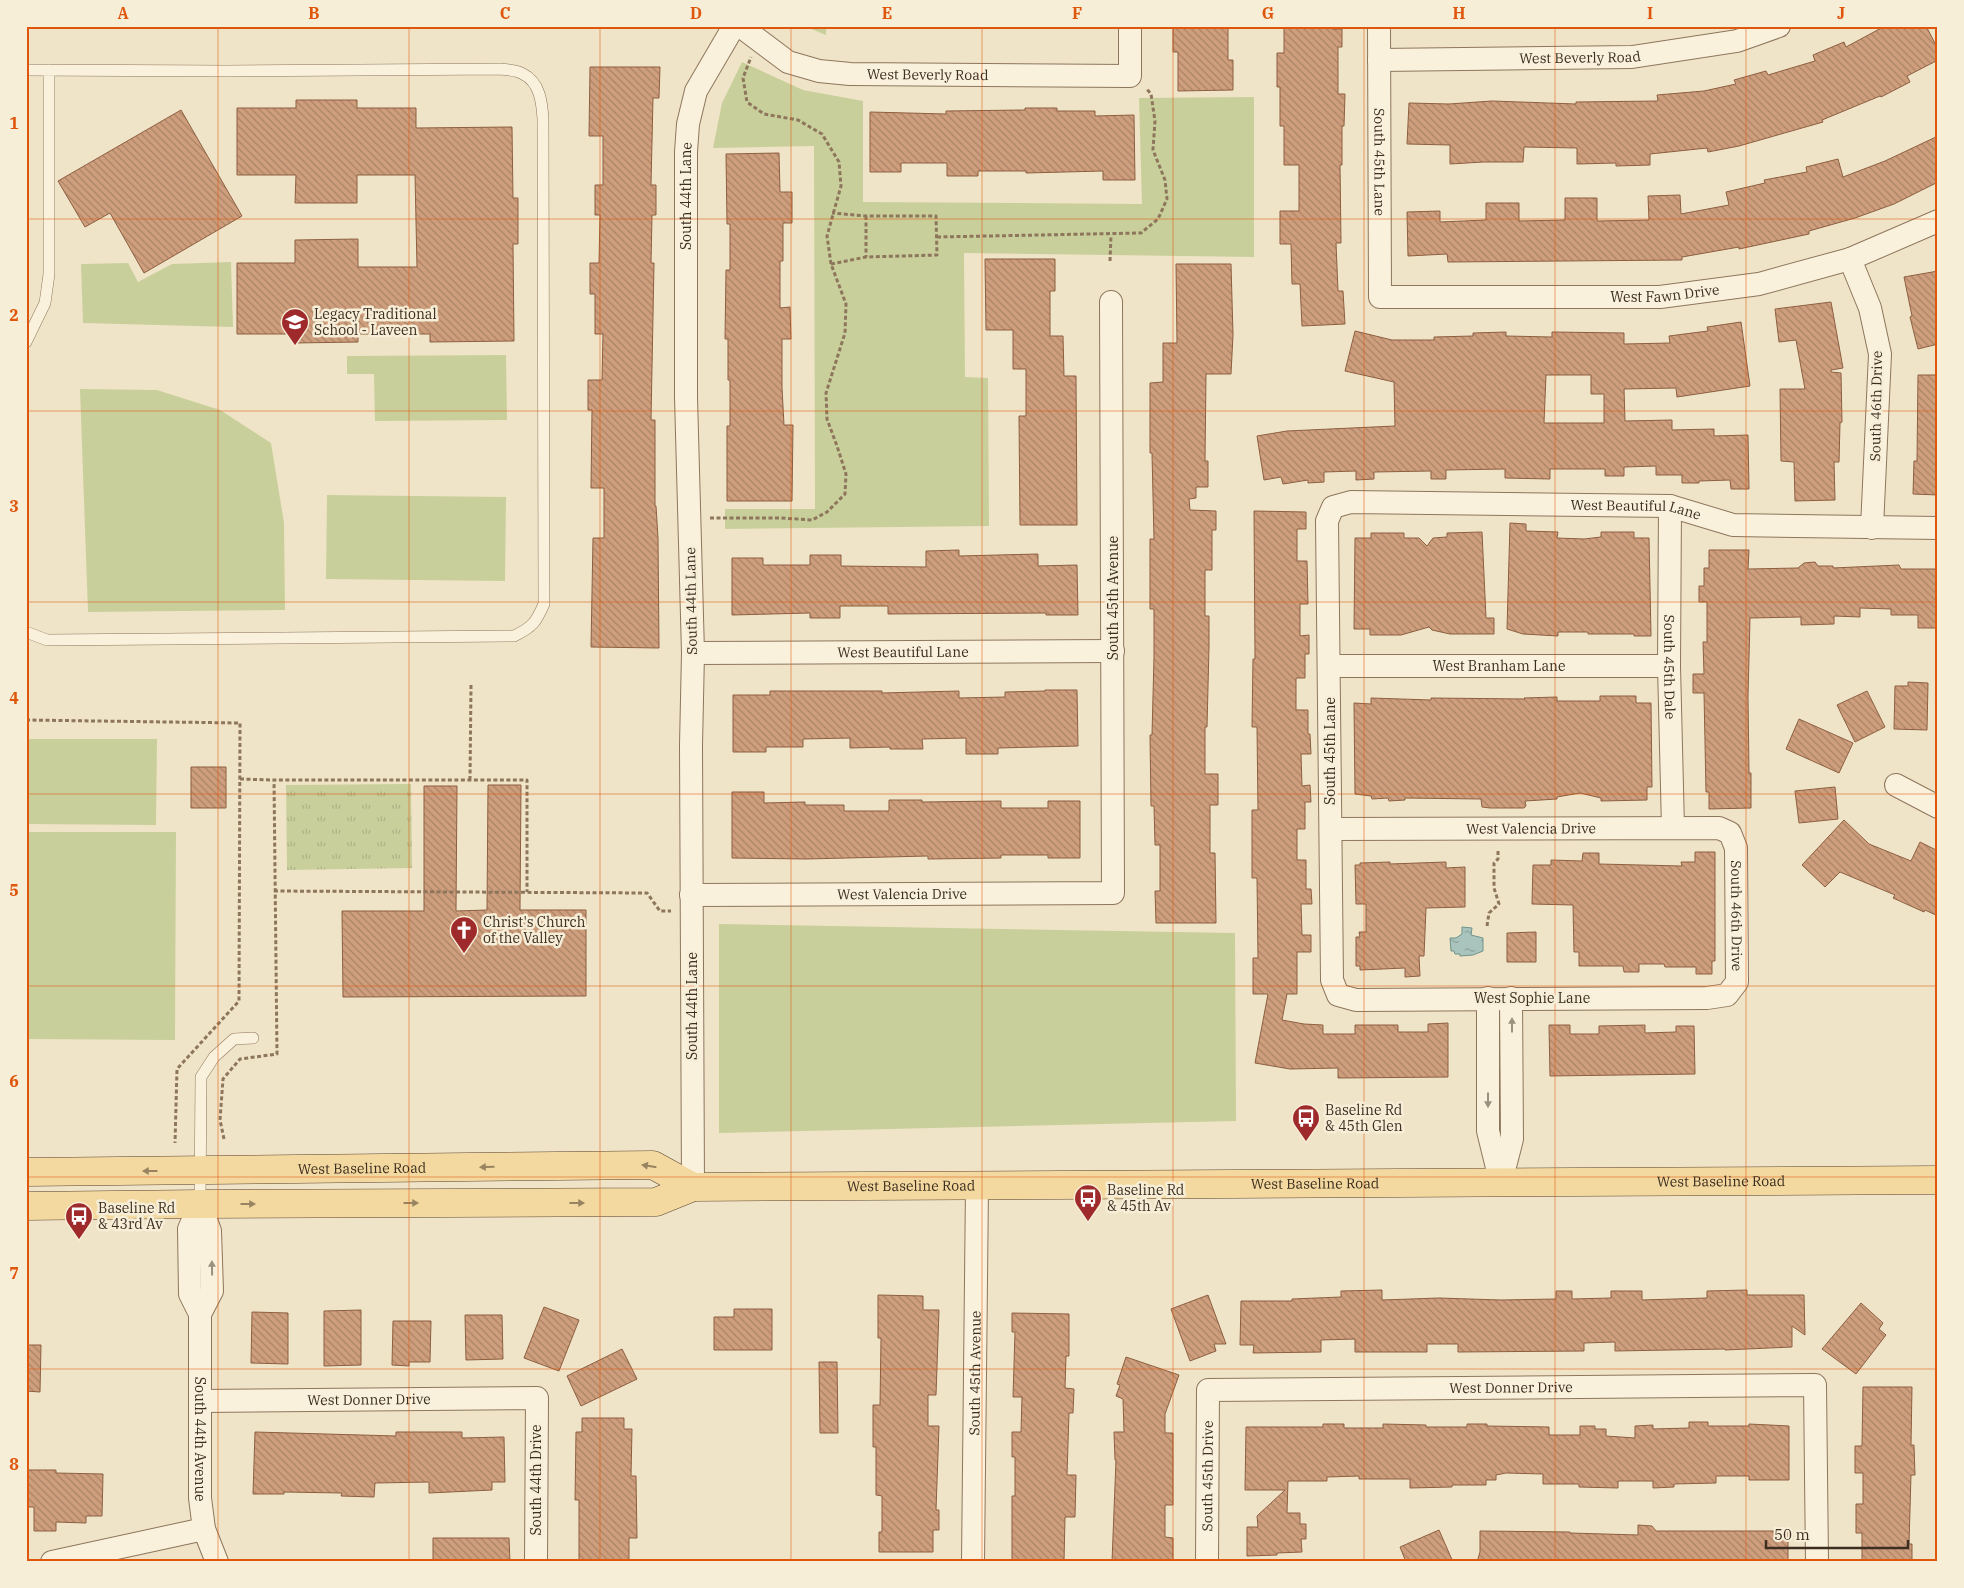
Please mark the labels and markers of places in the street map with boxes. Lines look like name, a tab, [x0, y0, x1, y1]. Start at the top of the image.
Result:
place label: Legacy Traditional School - Laveen	[314, 305, 437, 339]
school or university icon: Legacy Traditional School - Laveen	[280, 307, 310, 346]
place label: Christ's Church of the Valley	[483, 913, 586, 947]
church icon: Christ's Church of the Valley	[449, 915, 479, 954]
place label: Baseline Rd & 45th Glen	[1325, 1101, 1403, 1135]
bus stop icon: Baseline Rd & 45th Glen	[1291, 1103, 1321, 1142]
place label: Baseline Rd & 45th Av	[1107, 1181, 1185, 1215]
bus stop icon: Baseline Rd & 45th Av	[1073, 1183, 1103, 1222]
place label: Baseline Rd & 43rd Av	[98, 1199, 176, 1233]
bus stop icon: Baseline Rd & 43rd Av	[64, 1201, 94, 1240]

